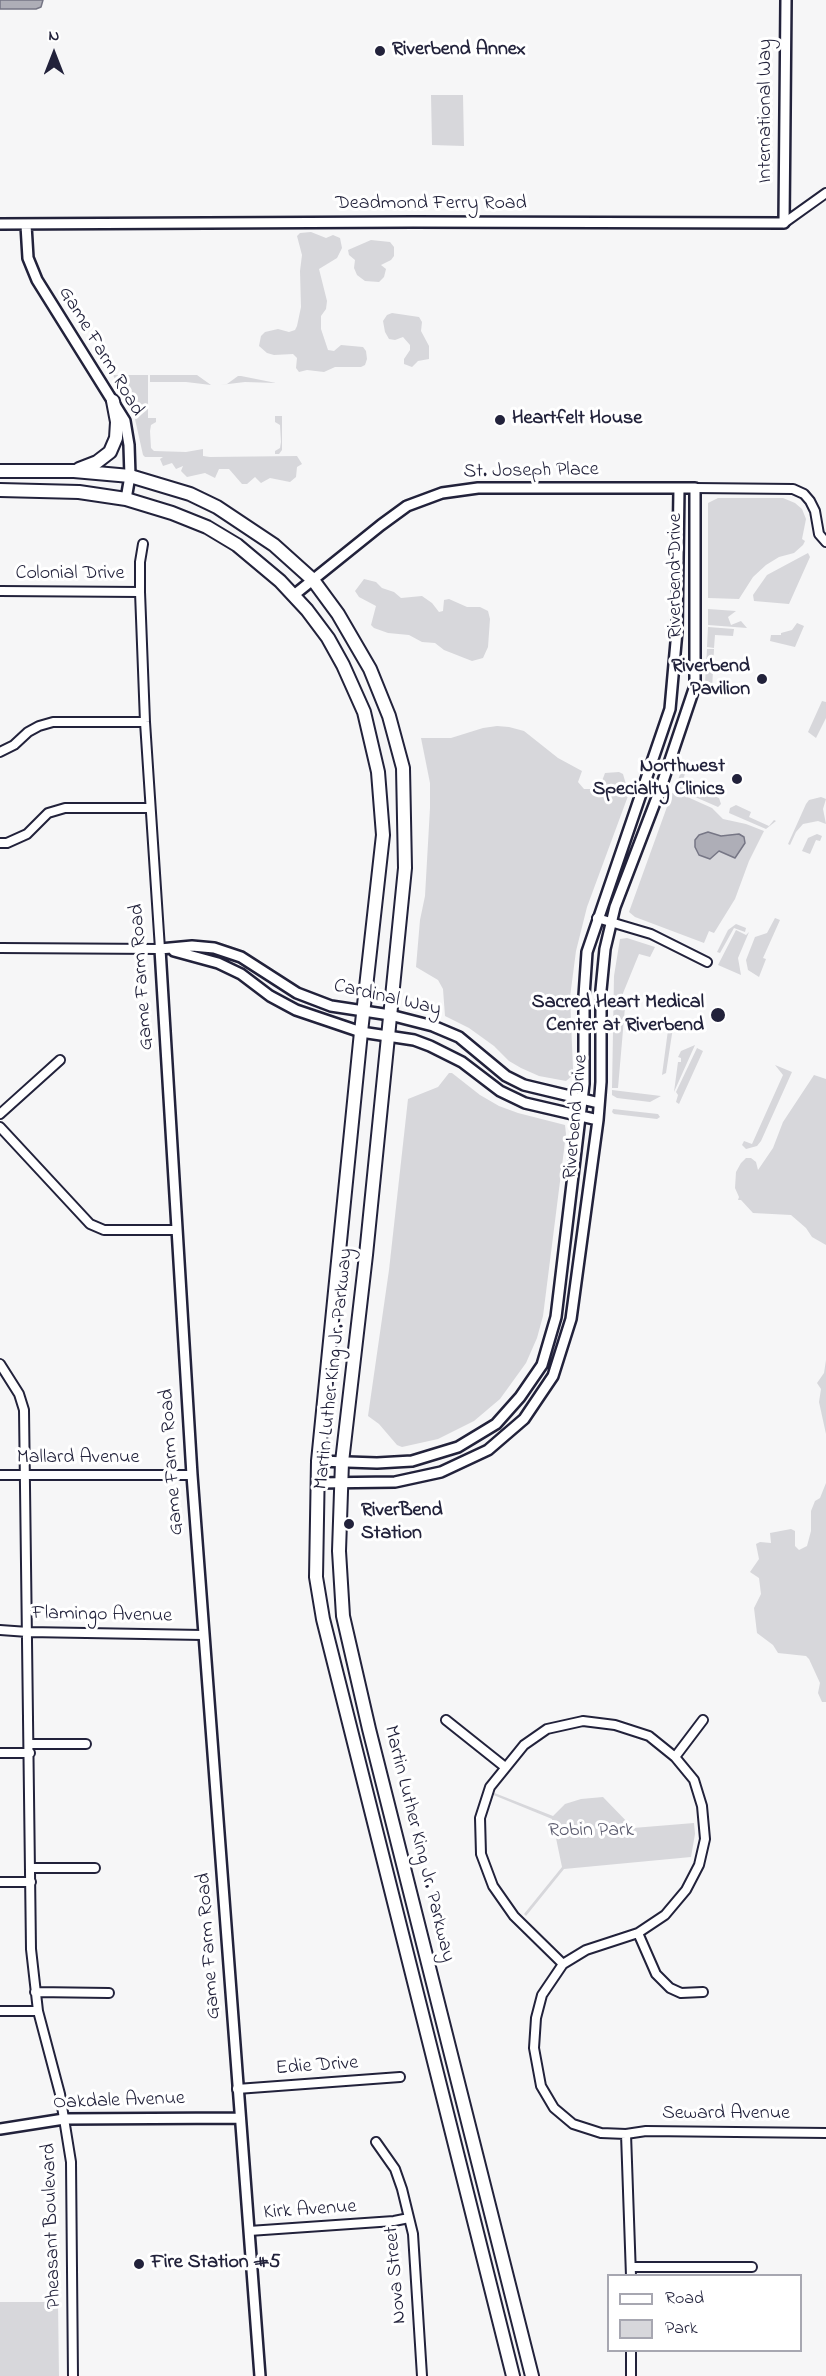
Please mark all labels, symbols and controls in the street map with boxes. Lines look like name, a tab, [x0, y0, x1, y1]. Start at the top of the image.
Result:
north arrow	[24, 24, 84, 84]
text: N	[49, 24, 59, 48]
place label: Riverbend Annex	[392, 39, 526, 63]
street label: International Way	[755, 39, 779, 183]
marker: Riverbend Annex	[373, 44, 387, 58]
street label: Deadmond Ferry Road	[335, 193, 527, 217]
street label: Game Farm Road	[52, 283, 148, 421]
place label: Heartfelt House	[512, 408, 642, 432]
marker: Heartfelt House	[493, 413, 507, 427]
street label: St. Joseph Place	[463, 459, 599, 485]
street label: Riverbend Drive	[665, 513, 689, 639]
street label: Colonial Drive	[16, 563, 124, 587]
place label: Riverbend Pavilion	[671, 656, 750, 703]
marker: Riverbend Pavilion	[755, 672, 769, 686]
place label: Northwest Specialty Clinics	[592, 756, 725, 803]
marker: Northwest Specialty Clinics	[730, 772, 744, 786]
street label: Game Farm Road	[126, 903, 160, 1051]
street label: Cardinal Way	[331, 975, 443, 1023]
place label: Sacred Heart Medical Center at Riverbend	[532, 992, 704, 1039]
marker: Sacred Heart Medical Center at Riverbend	[709, 1006, 727, 1024]
street label: Riverbend Drive	[560, 1053, 594, 1181]
street label: Martin Luther King Jr. Parkway	[310, 1247, 360, 1491]
street label: Game Farm Road	[156, 1388, 190, 1536]
street label: Mallard Avenue	[17, 1447, 139, 1471]
place label: RiverBend Station	[361, 1500, 443, 1547]
marker: RiverBend Station	[342, 1517, 356, 1531]
street label: Flamingo Avenue	[32, 1603, 172, 1629]
street label: Martin Luther King Jr. Parkway	[377, 1723, 459, 1965]
park label: Robin Park	[548, 1820, 634, 1844]
street label: Game Farm Road	[193, 1872, 227, 2020]
street label: Edie Drive	[275, 2052, 359, 2082]
street label: Oakdale Avenue	[53, 2088, 185, 2116]
street label: Seward Avenue	[662, 2103, 790, 2127]
street label: Pheasant Boulevard	[38, 2143, 68, 2309]
street label: Kirk Avenue	[263, 2196, 357, 2226]
street label: Nova Street	[381, 2225, 413, 2325]
place label: Fire Station #5	[151, 2252, 280, 2276]
marker: Fire Station #5	[132, 2257, 146, 2271]
legend	[607, 2274, 802, 2352]
text: Road	[665, 2286, 704, 2312]
text: Park	[665, 2316, 698, 2342]

